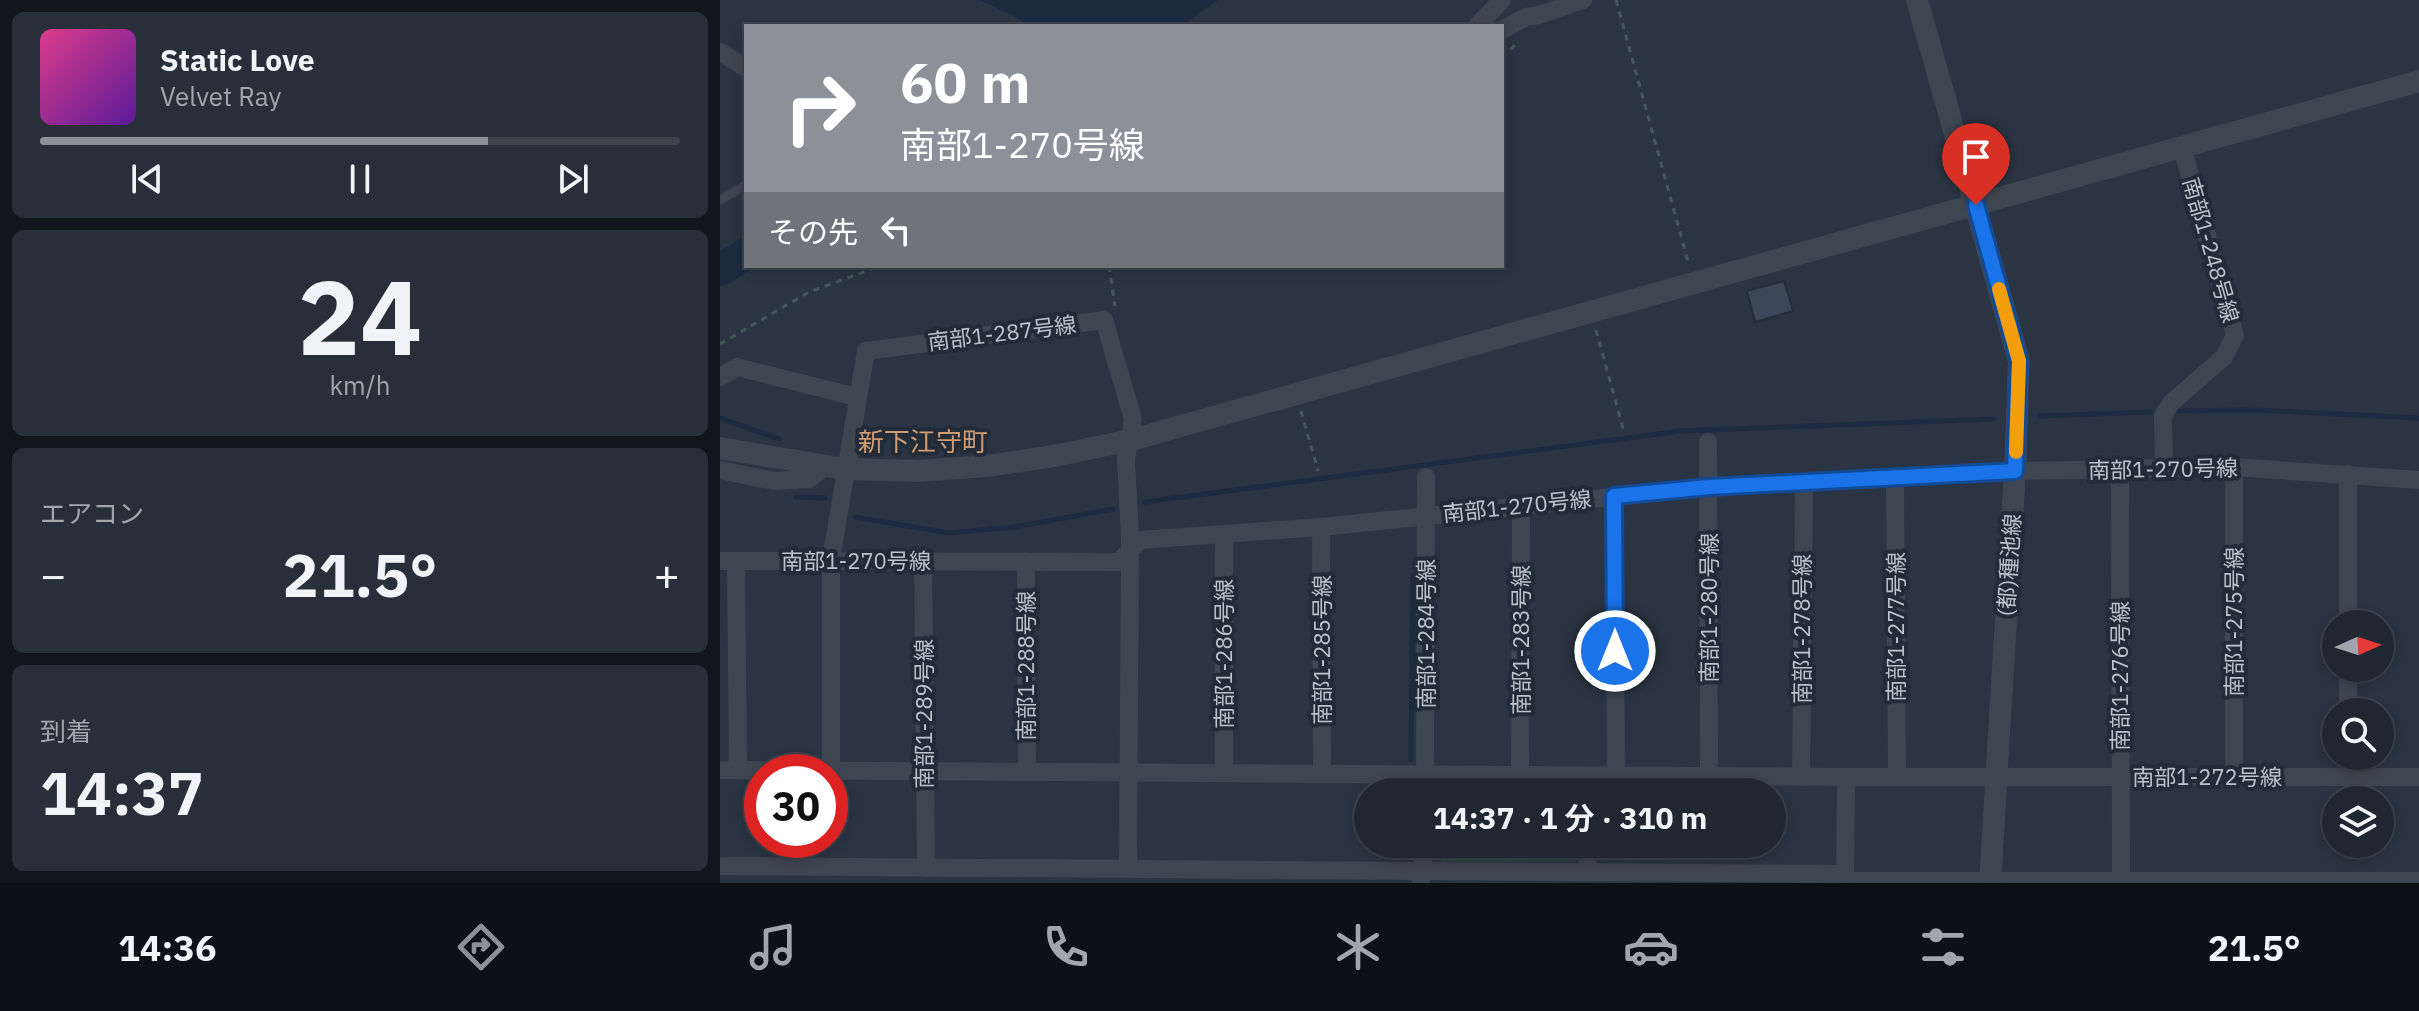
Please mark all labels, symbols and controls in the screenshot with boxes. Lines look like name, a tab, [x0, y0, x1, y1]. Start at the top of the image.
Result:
text: Static Love	[160, 40, 315, 79]
text: 60 m	[900, 46, 1030, 118]
icon: right	[768, 56, 872, 160]
text: Velvet Ray	[160, 79, 281, 113]
text: 南部1-270号線	[900, 121, 1145, 168]
pin	[1942, 123, 2010, 205]
icon: arrive	[1954, 135, 1998, 179]
icon: previous	[125, 157, 169, 201]
icon: pause	[338, 157, 382, 201]
icon: next	[551, 157, 595, 201]
street label: 南部1-248号線	[2177, 174, 2246, 326]
icon: left	[874, 208, 918, 252]
text: その先	[768, 212, 858, 251]
text: 24	[298, 248, 422, 384]
street label: 南部1-287号線	[926, 309, 1078, 356]
text: km/h	[329, 368, 391, 402]
district label: 新下江守町	[858, 424, 988, 458]
street label: 南部1-270号線	[2088, 453, 2238, 484]
street label: 南部1-270号線	[1441, 483, 1593, 528]
text: エアコン	[40, 496, 144, 530]
street label: (都)種池線	[1990, 513, 2027, 617]
street label: 南部1-280号線	[1694, 533, 1723, 683]
text: 21.5°	[283, 535, 437, 614]
text: −	[40, 546, 66, 603]
text: +	[654, 546, 680, 603]
street label: 南部1-270号線	[781, 546, 931, 575]
street label: 南部1-275号線	[2219, 547, 2248, 697]
street label: 南部1-277号線	[1881, 552, 1910, 702]
street label: 南部1-278号線	[1787, 554, 1816, 704]
street label: 南部1-284号線	[1411, 559, 1440, 709]
street label: 南部1-283号線	[1506, 565, 1535, 715]
street label: 南部1-285号線	[1307, 575, 1336, 725]
street label: 南部1-286号線	[1209, 579, 1238, 729]
street label: 南部1-288号線	[1011, 591, 1040, 741]
street label: 南部1-276号線	[2105, 601, 2134, 751]
position arrow	[1573, 609, 1657, 693]
north arrow	[2322, 610, 2394, 682]
map controls	[2322, 610, 2394, 858]
street label: 南部1-289号線	[909, 639, 938, 789]
button: search	[2322, 698, 2394, 770]
text: 到着	[40, 714, 92, 748]
text: 14:37	[40, 753, 204, 832]
speed limit sign: 30	[744, 754, 848, 858]
street label: 南部1-272号線	[2132, 762, 2282, 791]
button: layers	[2322, 786, 2394, 858]
text: 14:37 · 1 分 · 310 m	[1433, 798, 1707, 837]
icon: directions	[453, 919, 509, 975]
icon: music	[745, 919, 801, 975]
icon: phone	[1038, 919, 1094, 975]
icon: climate	[1330, 919, 1386, 975]
icon: car	[1623, 919, 1679, 975]
icon: filters	[1915, 919, 1971, 975]
text: 14:36	[118, 924, 217, 971]
text: 21.5°	[2208, 924, 2301, 971]

